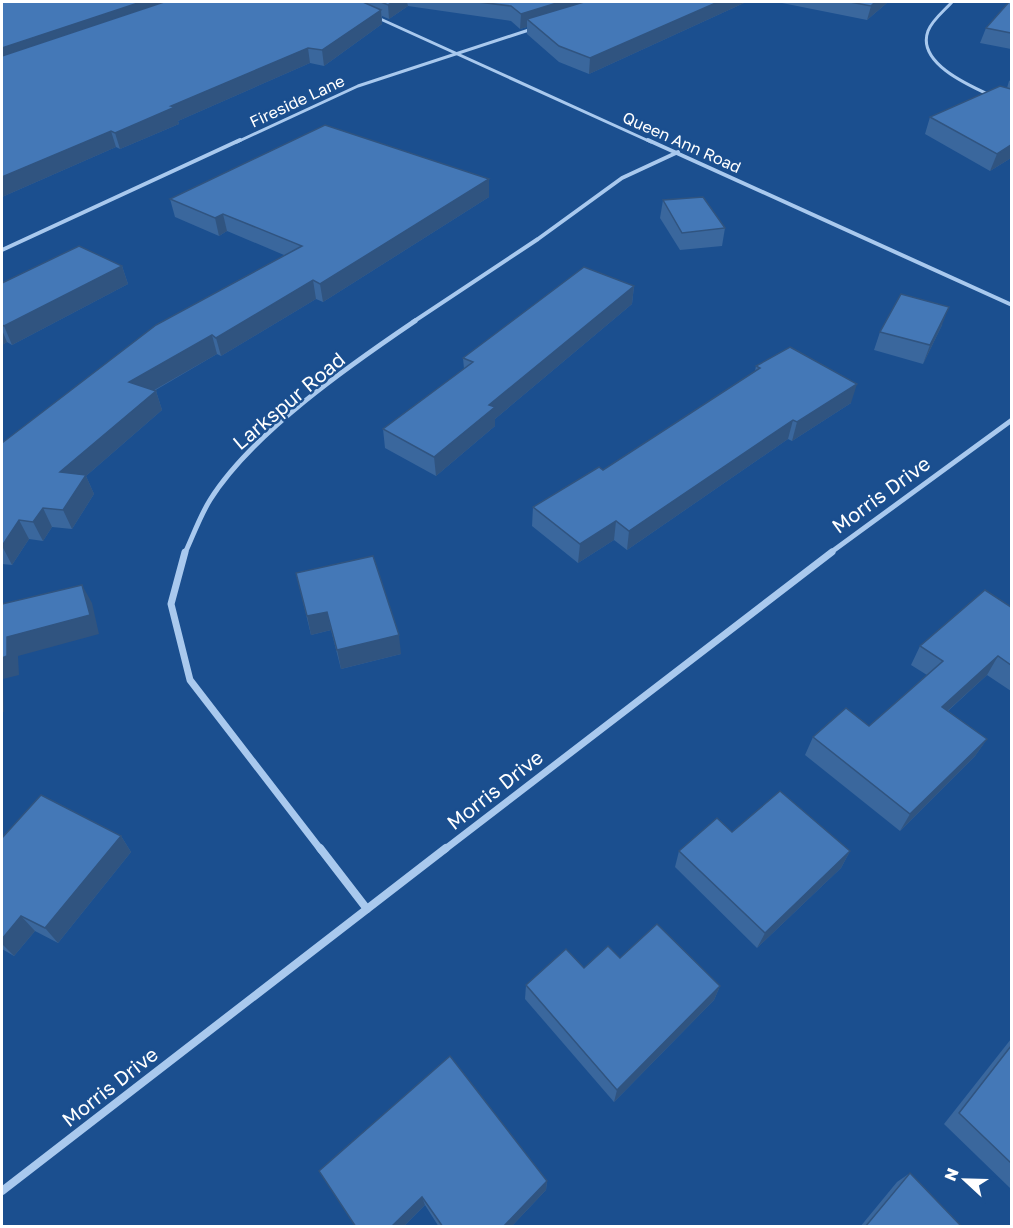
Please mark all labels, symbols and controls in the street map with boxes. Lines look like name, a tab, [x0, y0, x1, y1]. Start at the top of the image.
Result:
street label: Fireside Lane	[246, 70, 348, 132]
street label: Queen Ann Road	[620, 107, 744, 177]
street label: Larkspur Road	[227, 346, 349, 454]
street label: Morris Drive	[827, 451, 934, 538]
street label: Morris Drive	[442, 744, 547, 834]
street label: Morris Drive	[57, 1041, 162, 1131]
north arrow	[935, 1150, 995, 1210]
text: N	[940, 1165, 963, 1184]

